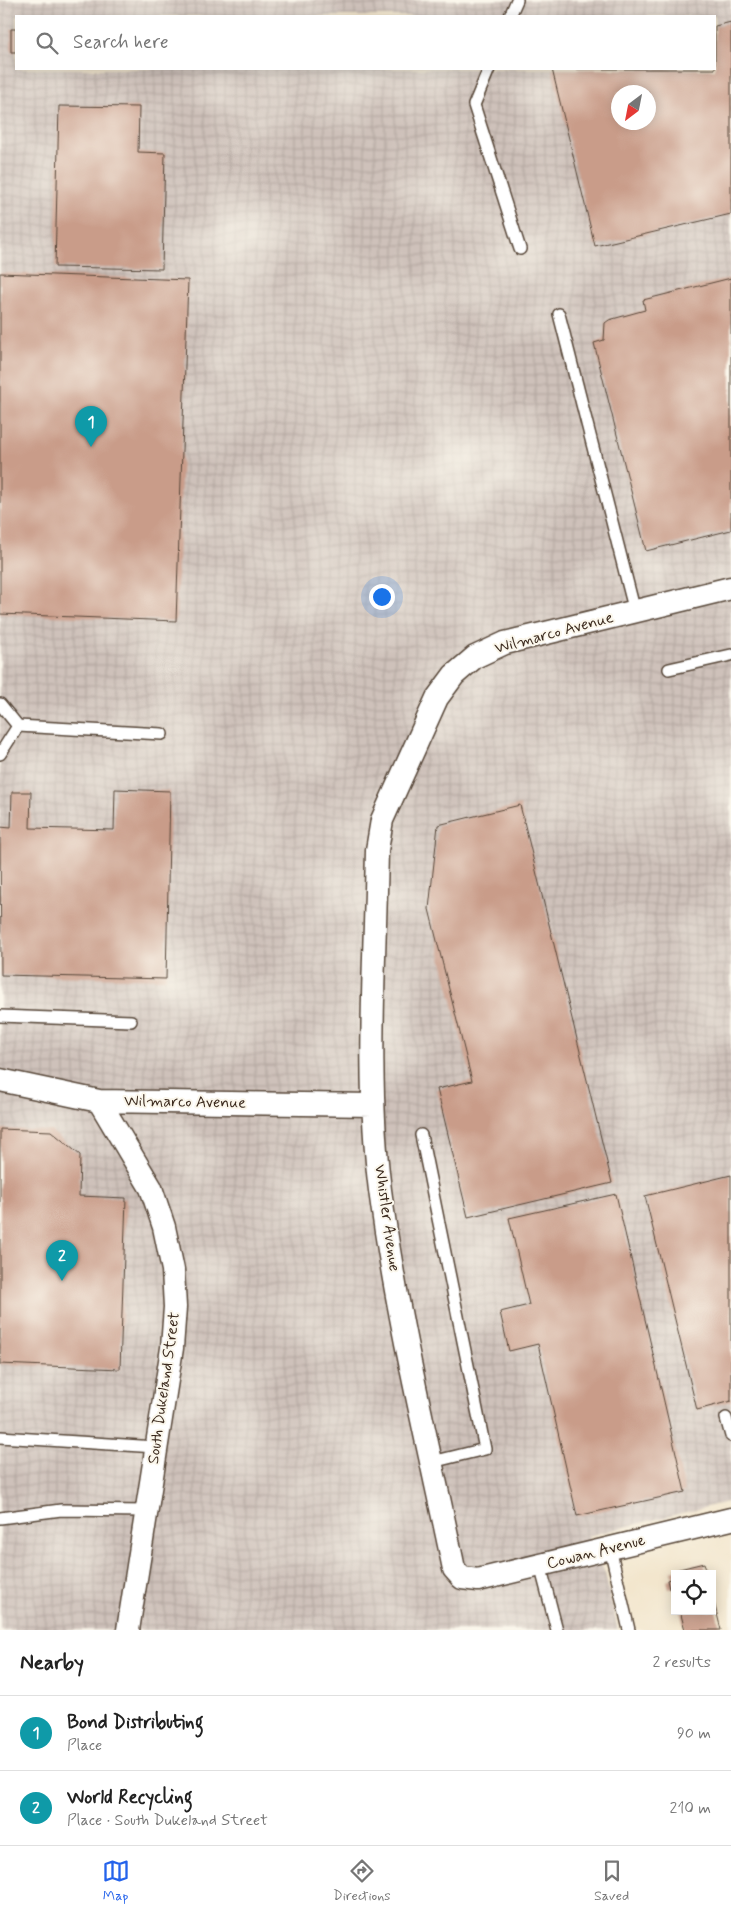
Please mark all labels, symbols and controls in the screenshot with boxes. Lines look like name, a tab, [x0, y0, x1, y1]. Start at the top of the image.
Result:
search box	[15, 15, 716, 70]
icon: search	[33, 29, 61, 57]
text: Search here	[73, 30, 169, 55]
north arrow	[611, 85, 656, 130]
pin: 1	[75, 406, 107, 447]
your location	[369, 584, 395, 610]
street label: Wilmarco Avenue	[492, 607, 616, 659]
street label: Wilmarco Avenue	[124, 1090, 246, 1114]
street label: Whistler Avenue	[369, 1163, 405, 1273]
pin: 2	[46, 1240, 78, 1281]
street label: South Dukeland Street	[143, 1310, 185, 1465]
street label: Cowan Avenue	[545, 1530, 648, 1574]
map controls	[671, 1570, 716, 1615]
button: locate	[671, 1570, 716, 1615]
text: Nearby	[20, 1649, 84, 1677]
text: 2 results	[653, 1652, 711, 1673]
text: Bond Distributing	[67, 1710, 204, 1735]
text: 1	[32, 1723, 40, 1744]
text: 90 m	[677, 1723, 711, 1744]
text: Place	[67, 1735, 102, 1756]
text: World Recycling	[67, 1785, 193, 1810]
text: 2	[32, 1798, 40, 1819]
text: 210 m	[670, 1798, 711, 1819]
text: Place · South Dukeland Street	[67, 1810, 268, 1831]
tab: Map	[102, 1857, 130, 1905]
tab: Directions	[333, 1857, 391, 1905]
tab: Saved	[594, 1857, 629, 1905]

